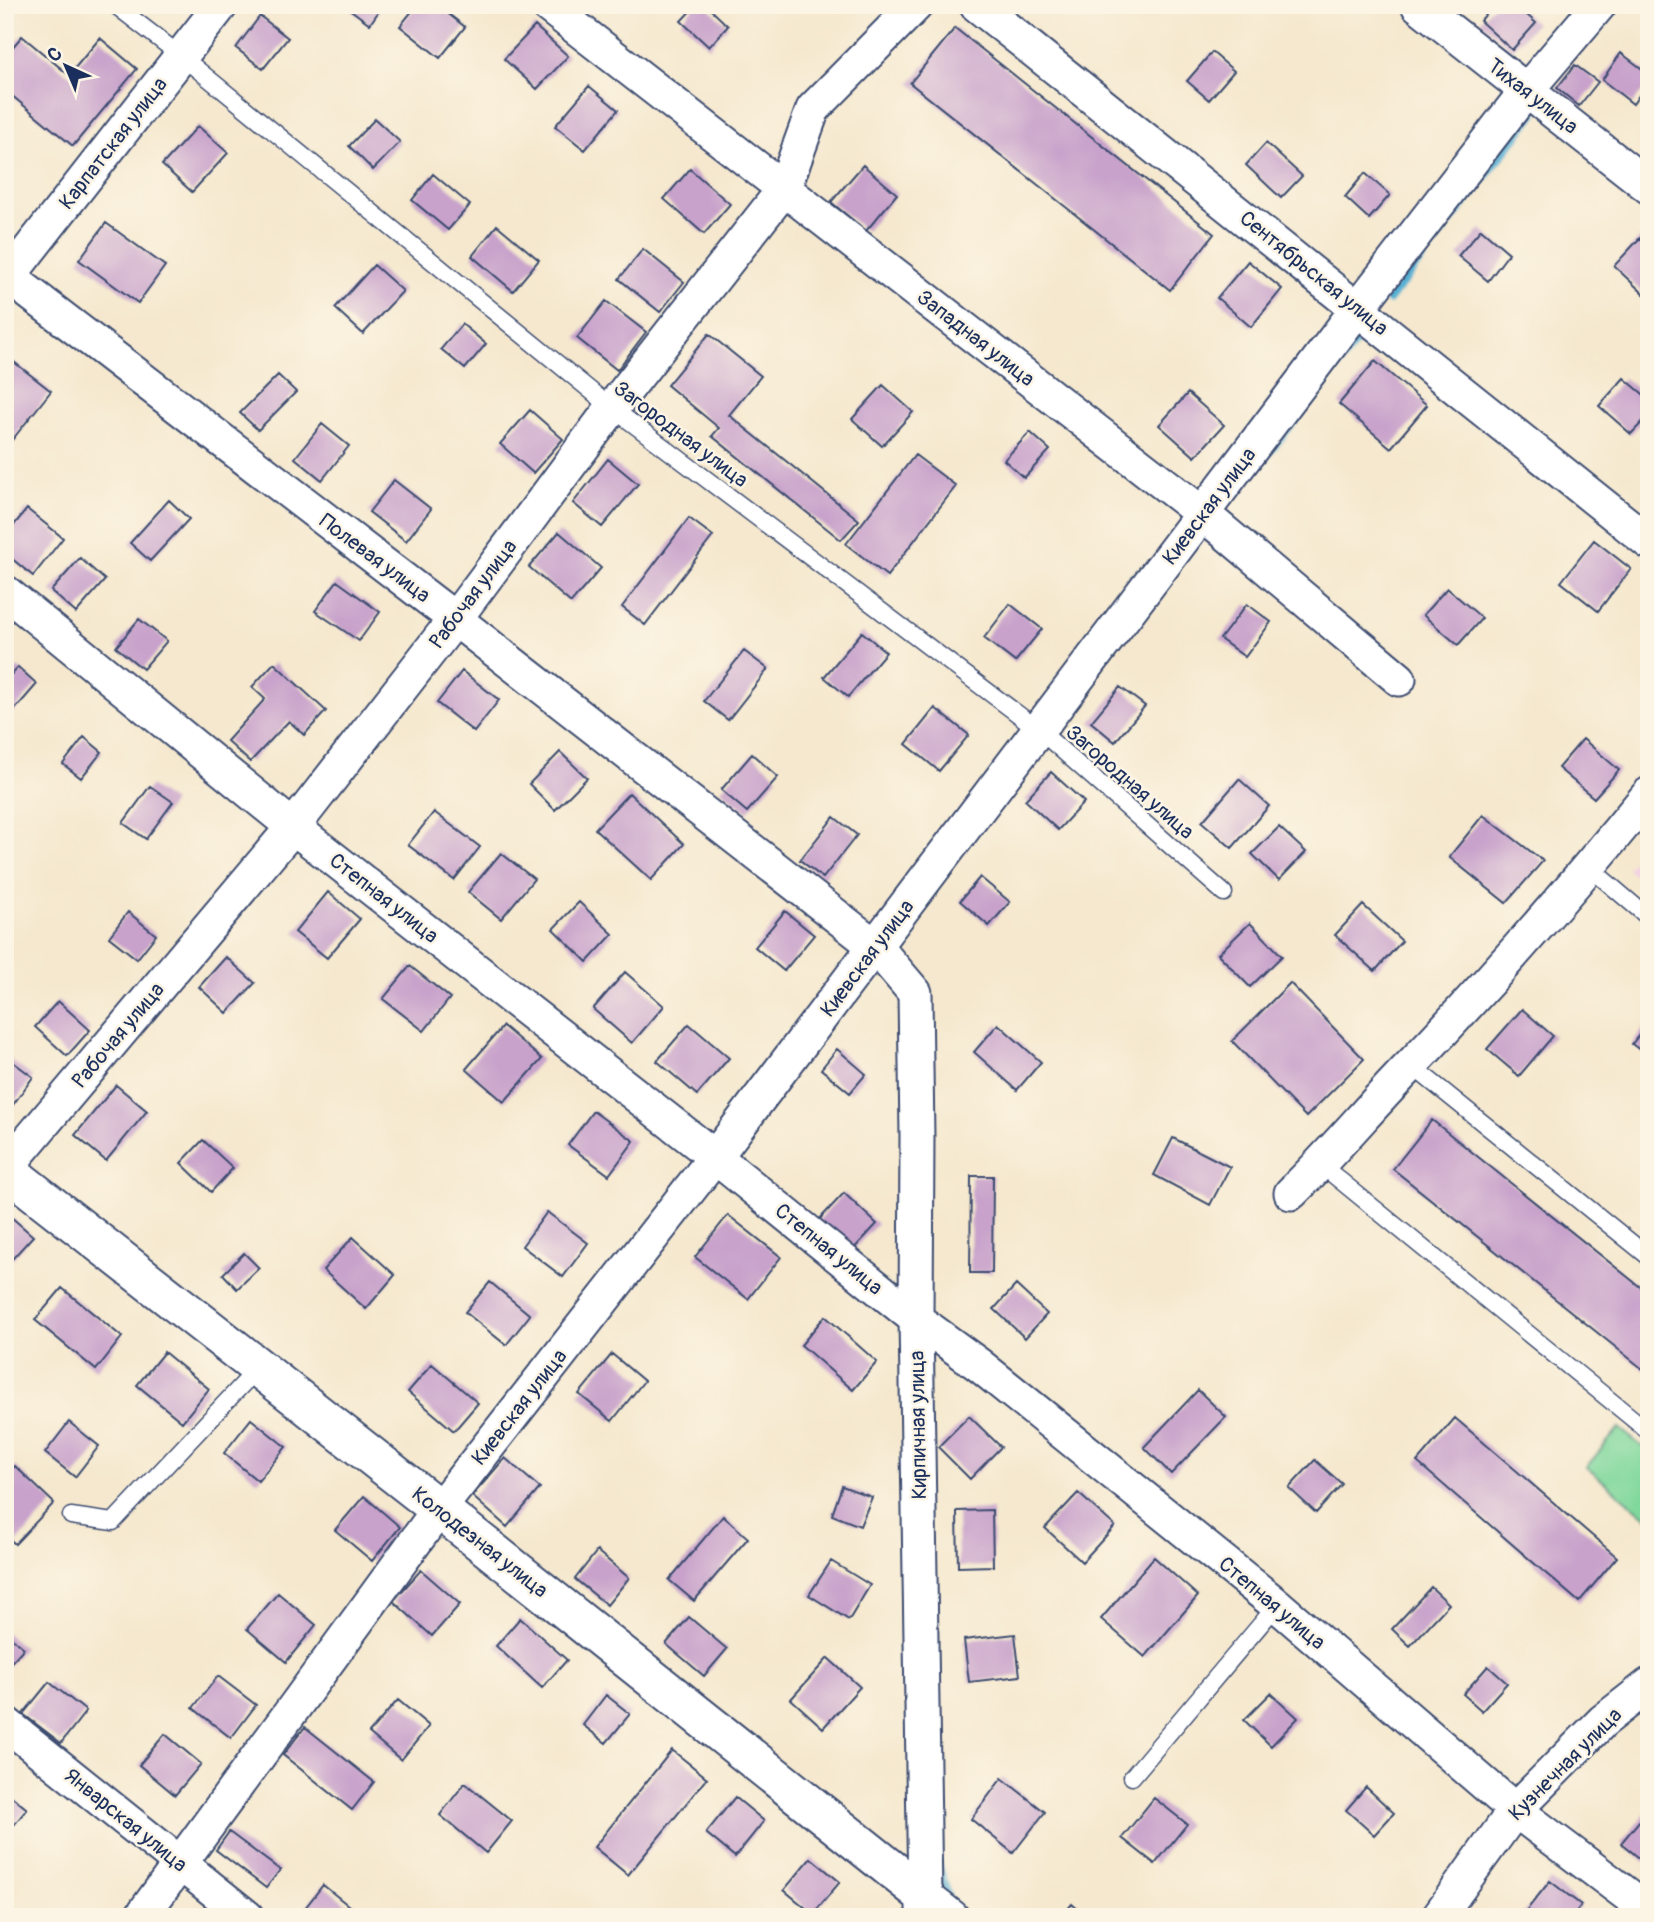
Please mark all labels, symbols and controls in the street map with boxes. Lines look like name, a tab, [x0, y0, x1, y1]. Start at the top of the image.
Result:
north arrow	[32, 32, 102, 102]
text: С	[42, 42, 68, 67]
street label: Тихая улица	[1482, 53, 1584, 140]
street label: Карпатская улица	[53, 72, 174, 215]
street label: Сентябрьская улица	[1234, 205, 1394, 342]
street label: Западная улица	[911, 284, 1040, 393]
street label: Загородная улица	[608, 375, 753, 494]
street label: Киевская улица	[1156, 442, 1262, 570]
street label: Полевая улица	[314, 508, 436, 609]
street label: Рабочая улица	[423, 534, 523, 654]
street label: Загородная улица	[1060, 719, 1199, 846]
street label: Степная улица	[324, 847, 444, 950]
street label: Киевская улица	[814, 894, 920, 1022]
street label: Рабочая улица	[66, 977, 171, 1094]
street label: Степная улица	[769, 1198, 888, 1301]
street label: Киевская улица	[466, 1344, 573, 1471]
street label: Кирпичная улица	[904, 1350, 933, 1500]
street label: Колодезная улица	[406, 1481, 553, 1604]
street label: Степная улица	[1213, 1551, 1331, 1656]
street label: Кузнечная улица	[1503, 1702, 1628, 1827]
street label: Январская улица	[59, 1762, 193, 1878]

